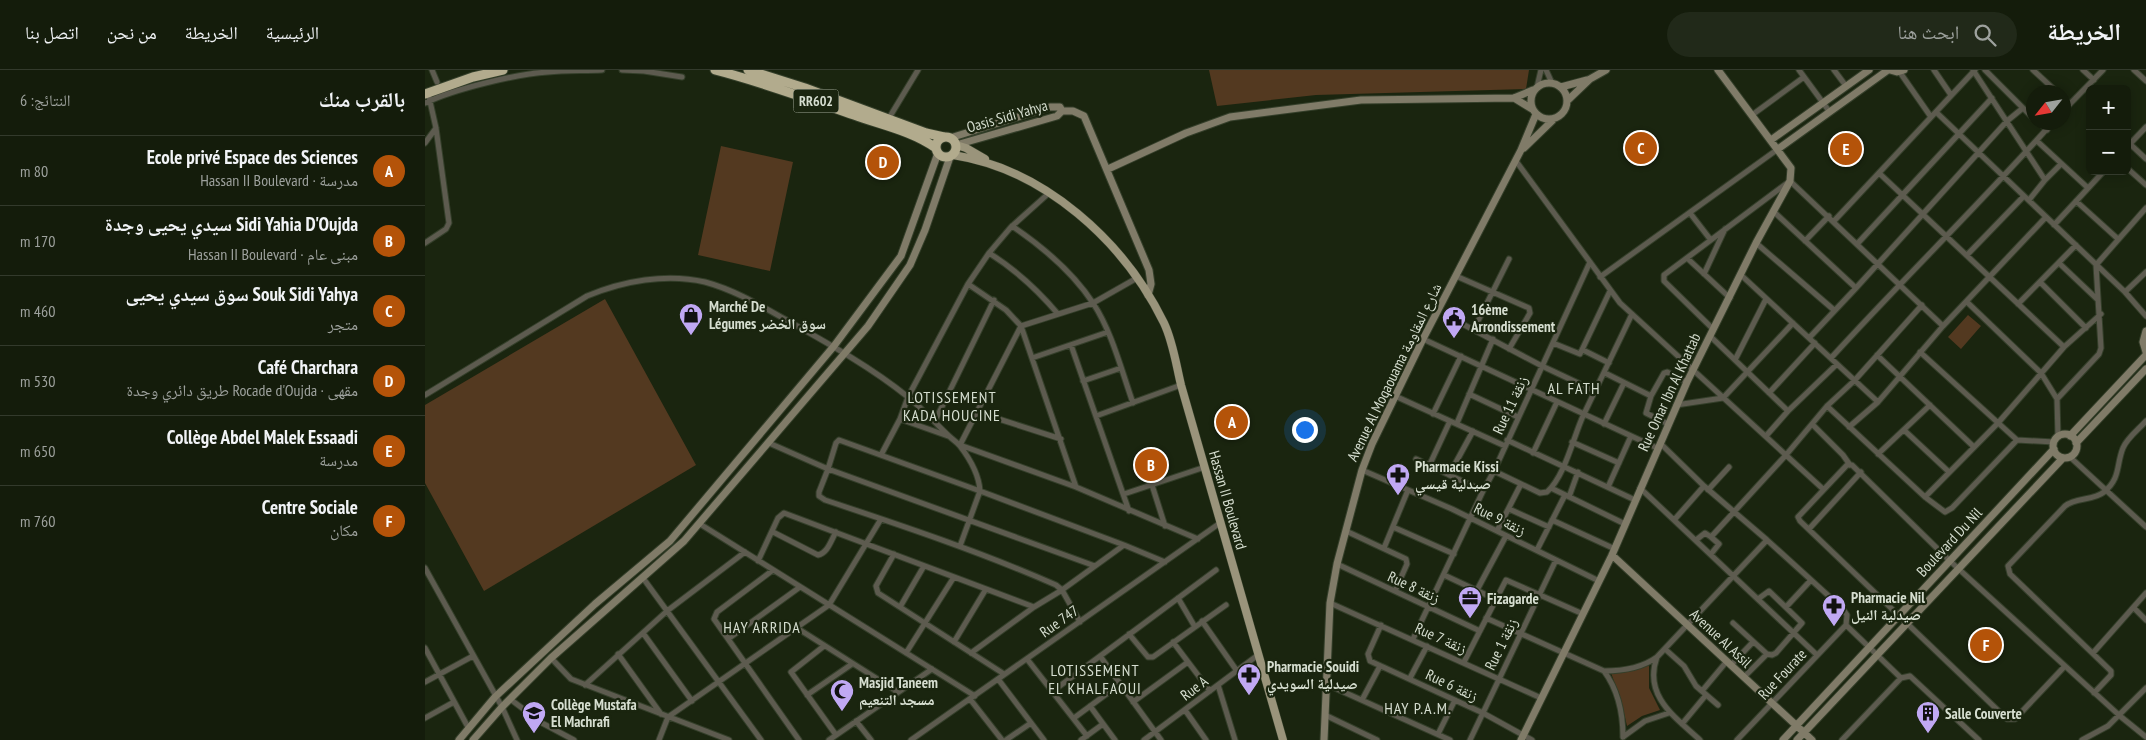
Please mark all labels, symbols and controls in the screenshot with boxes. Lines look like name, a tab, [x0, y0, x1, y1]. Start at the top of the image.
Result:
search box	[1667, 12, 2017, 57]
text: الخريطة	[2047, 16, 2121, 47]
text: ابحث هنا	[1897, 20, 1959, 44]
text: اتصل بنا	[25, 21, 79, 44]
text: من نحن	[107, 21, 157, 44]
text: الخريطة	[185, 21, 238, 44]
text: الرئيسية	[266, 21, 319, 44]
icon: search	[1971, 21, 1999, 49]
north arrow	[2026, 85, 2071, 130]
map controls	[2086, 85, 2131, 175]
button: +	[2086, 85, 2131, 130]
text: بالقرب منك	[319, 86, 405, 113]
text: النتائج: 6	[20, 90, 71, 110]
road number: RR602	[793, 90, 839, 112]
street label: Oasis Sidi Yahya	[964, 95, 1050, 137]
pin: C	[1625, 129, 1657, 167]
pin: E	[1830, 130, 1862, 168]
button: −	[2086, 130, 2131, 175]
pin: D	[867, 143, 899, 181]
text: Ecole privé Espace des Sciences	[147, 145, 358, 169]
text: 80 m	[20, 161, 48, 181]
text: A	[385, 161, 393, 181]
text: مدرسة · Hassan II Boulevard	[200, 170, 358, 190]
text: Sidi Yahia D'Oujda سيدي يحيى وجدة	[105, 212, 358, 236]
text: 170 m	[20, 231, 55, 251]
text: B	[385, 231, 393, 251]
text: مبنى عام · Hassan II Boulevard	[188, 244, 358, 264]
street label: Avenue Al Moqaouama شارع المقاومة	[1343, 280, 1446, 465]
text: Souk Sidi Yahya سوق سيدي يحيى	[126, 282, 358, 306]
place label: Marché De Légumes سوق الخضر	[709, 297, 826, 333]
place label: 16ème Arrondissement	[1470, 300, 1556, 336]
text: 460 m	[20, 301, 55, 321]
text: C	[385, 301, 393, 321]
shop icon: Marché De Légumes سوق الخضر	[678, 302, 704, 336]
public building icon: 16ème Arrondissement	[1441, 305, 1467, 339]
text: متجر	[328, 314, 358, 334]
street label: Rue Omar Ibn Al Khattab	[1633, 330, 1705, 454]
text: Café Charchara	[258, 355, 358, 379]
text: 530 m	[20, 371, 55, 391]
text: D	[385, 371, 393, 391]
street label: Rue 11 زنقة	[1488, 373, 1532, 437]
district label: AL FATH	[1547, 378, 1601, 398]
text: مقهى · Rocade d'Oujda طريق دائري وجدة	[126, 380, 358, 400]
district label: LOTISSEMENT KADA HOUCINE	[903, 387, 1001, 425]
pin: A	[1216, 403, 1248, 441]
your location	[1292, 417, 1318, 443]
text: Collège Abdel Malek Essaadi	[167, 425, 358, 449]
text: 650 m	[20, 441, 55, 461]
text: E	[386, 441, 392, 461]
pin: B	[1135, 446, 1167, 484]
street label: Hassan II Boulevard	[1205, 448, 1251, 552]
text: مدرسة	[319, 450, 358, 470]
place label: Pharmacie Kissi صيدلية قيسي	[1415, 457, 1499, 495]
pharmacy icon: Pharmacie Kissi صيدلية قيسي	[1385, 462, 1411, 496]
text: Centre Sociale	[262, 495, 358, 519]
street label: Rue 9 زنقة	[1471, 498, 1529, 540]
street label: Boulevard Du Nil	[1912, 503, 1986, 580]
text: 760 m	[20, 511, 55, 531]
text: F	[386, 511, 392, 531]
text: مكان	[330, 520, 358, 540]
street label: Rue 8 زنقة	[1385, 567, 1443, 607]
office icon: Fizagarde	[1457, 585, 1483, 619]
place label: Pharmacie Nil صيدلية النيل	[1851, 588, 1925, 624]
place label: Fizagarde	[1487, 589, 1539, 608]
pharmacy icon: Pharmacie Nil صيدلية النيل	[1821, 593, 1847, 627]
street label: Rue 747	[1036, 601, 1082, 641]
street label: Avenue Al Assil	[1686, 604, 1756, 672]
street label: Rue 1 زنقة	[1480, 615, 1522, 673]
district label: HAY ARRIDA	[723, 617, 801, 637]
street label: Rue 7 زنقة	[1412, 618, 1470, 658]
pin: F	[1970, 626, 2002, 664]
street label: Rue Fourate	[1754, 645, 1810, 703]
place label: Pharmacie Souidi صيدلية السويدي	[1267, 657, 1359, 695]
district label: LOTISSEMENT EL KHALFAOUI	[1048, 660, 1142, 698]
pharmacy icon: Pharmacie Souidi صيدلية السويدي	[1236, 662, 1262, 696]
street label: Rue 6 زنقة	[1423, 665, 1481, 705]
street label: Rue A	[1176, 671, 1212, 705]
place label: Masjid Taneem مسجد التنعيم	[859, 673, 938, 710]
mosque icon: Masjid Taneem مسجد التنعيم	[829, 678, 855, 712]
place label: Collège Mustafa El Machrafi	[551, 695, 637, 731]
district label: HAY P.A.M.	[1384, 698, 1452, 718]
school or university icon: Collège Mustafa El Machrafi	[521, 700, 547, 734]
building icon: Salle Couverte	[1915, 700, 1941, 734]
place label: Salle Couverte	[1945, 704, 2022, 723]

